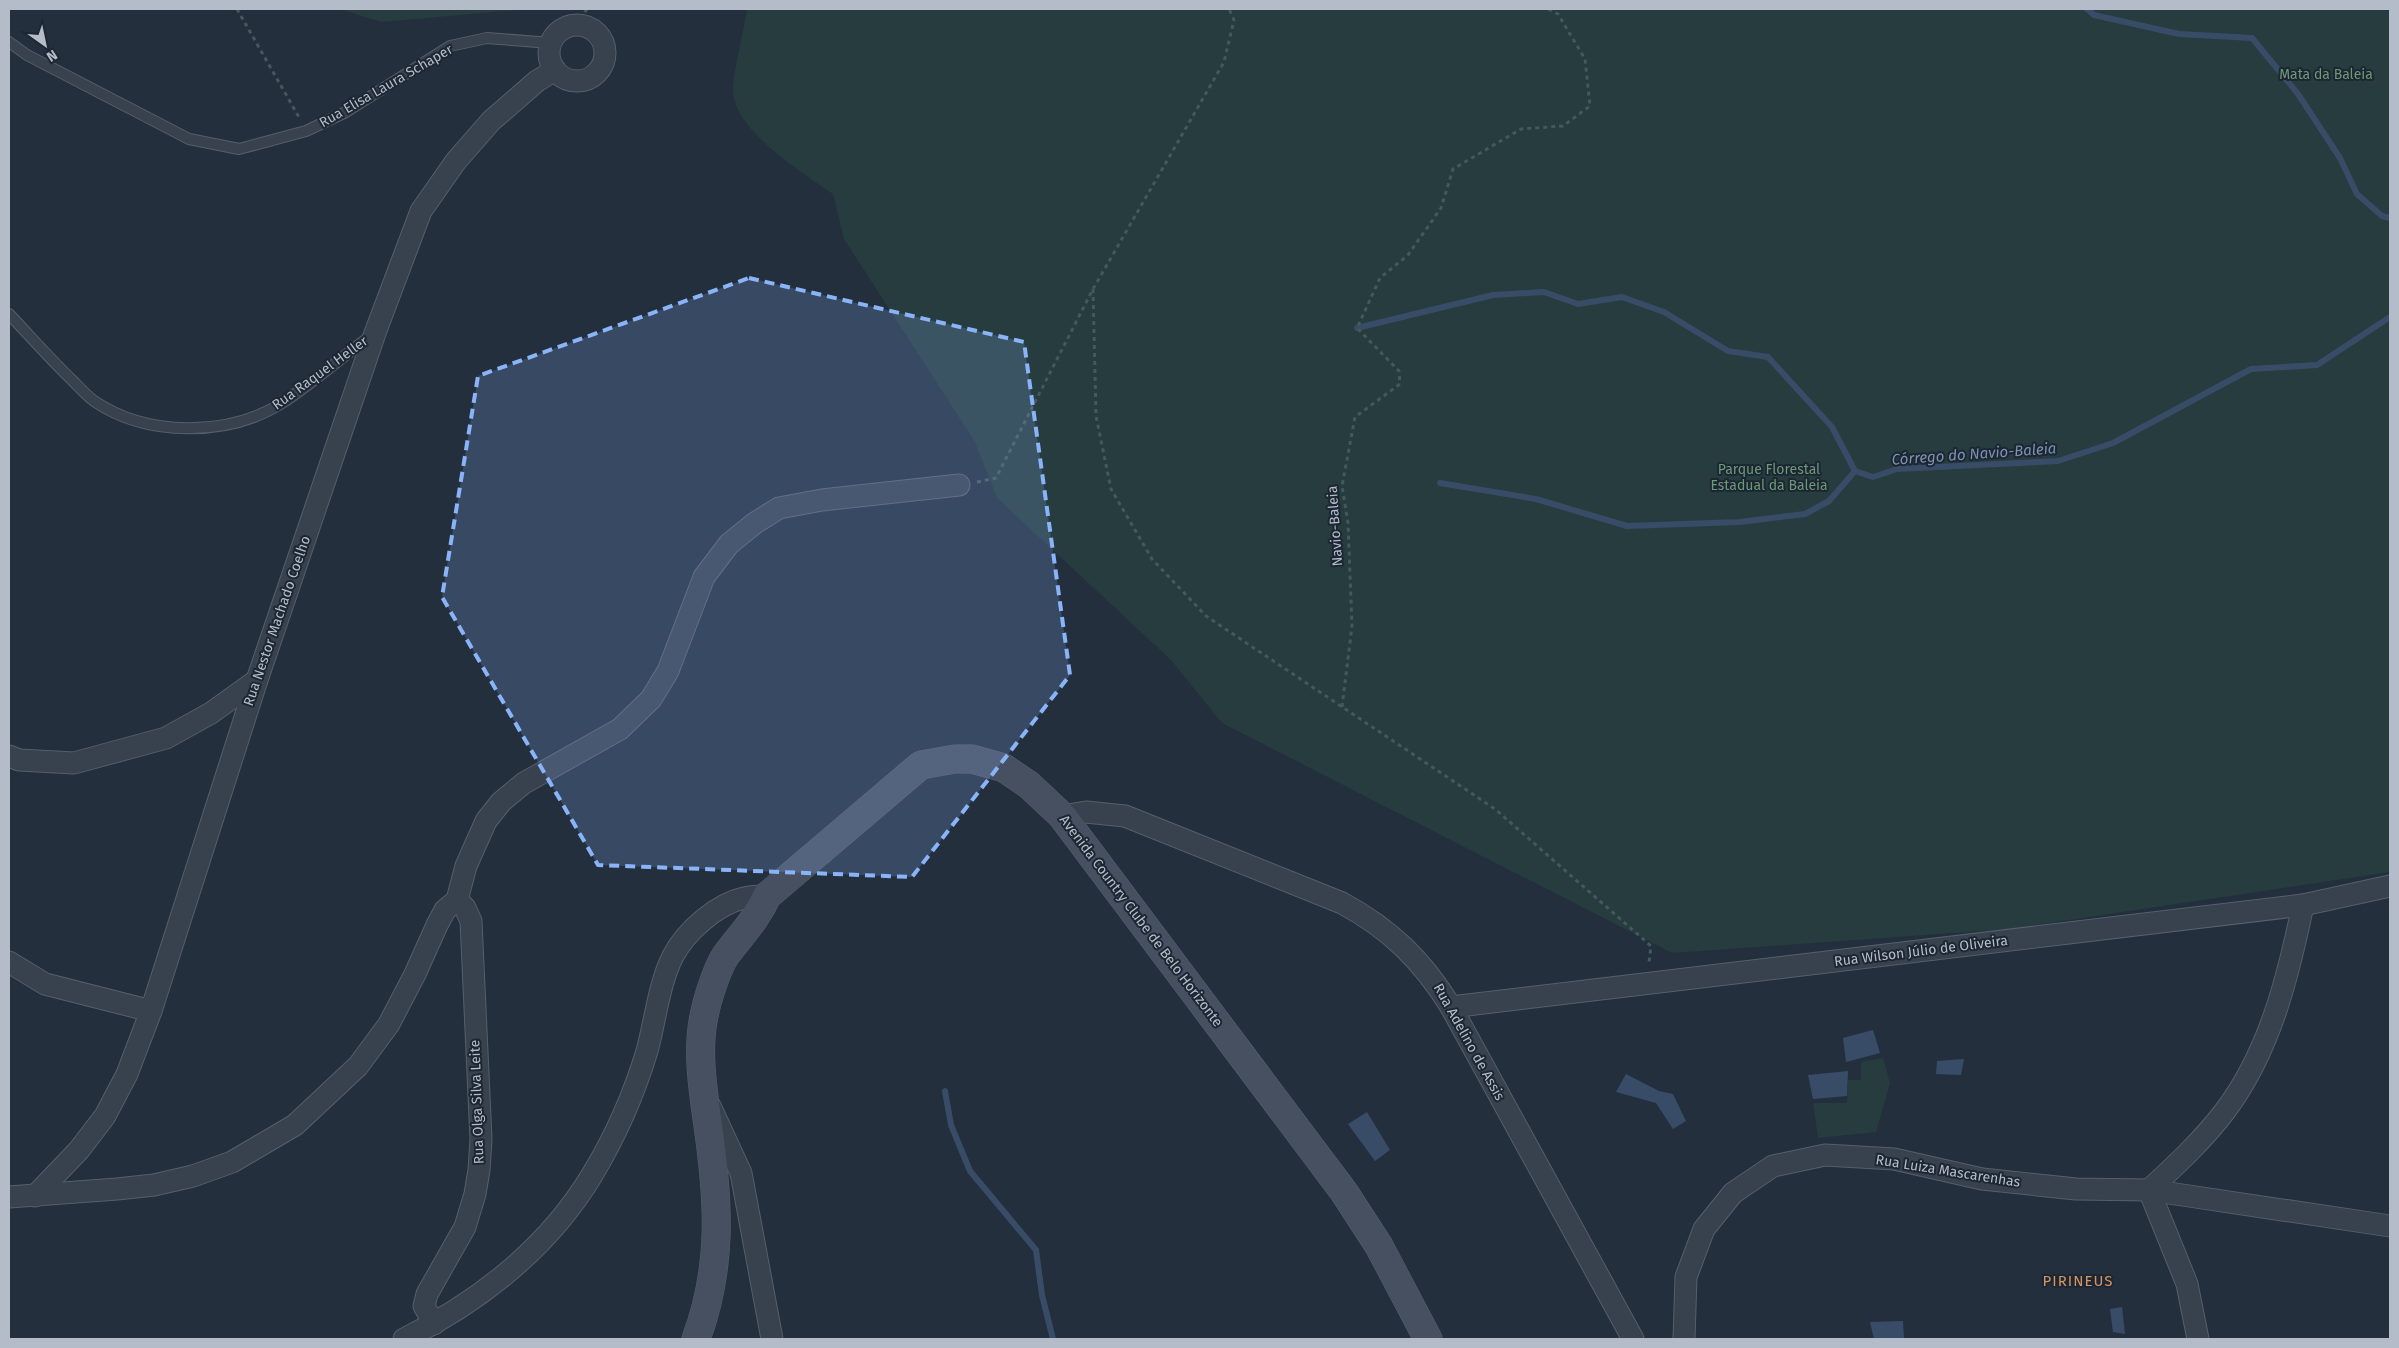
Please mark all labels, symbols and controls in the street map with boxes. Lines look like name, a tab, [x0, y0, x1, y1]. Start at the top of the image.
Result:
north arrow	[20, 20, 70, 70]
street label: Rua Elisa Laura Schaper	[316, 40, 456, 131]
text: N	[43, 46, 60, 65]
park label: Mata da Baleia	[2279, 66, 2373, 83]
street label: Rua Raquel Heller	[269, 332, 372, 413]
water label: Córrego do Navio-Baleia	[1891, 439, 2057, 469]
park label: Parque Florestal Estadual da Baleia	[1710, 461, 1828, 494]
street label: Navio-Baleia	[1324, 485, 1346, 567]
street label: Rua Nestor Machado Coelho	[240, 534, 314, 708]
street label: Avenida Country Clube de Belo Horizonte	[1056, 812, 1226, 1030]
street label: Rua Wilson Júlio de Oliveira	[1833, 932, 2009, 970]
street label: Rua Adelino de Assis	[1430, 980, 1508, 1104]
street label: Rua Olga Silva Leite	[466, 1040, 488, 1164]
street label: Rua Luiza Mascarenhas	[1874, 1151, 2022, 1191]
district label: PIRINEUS	[2043, 1272, 2113, 1290]

